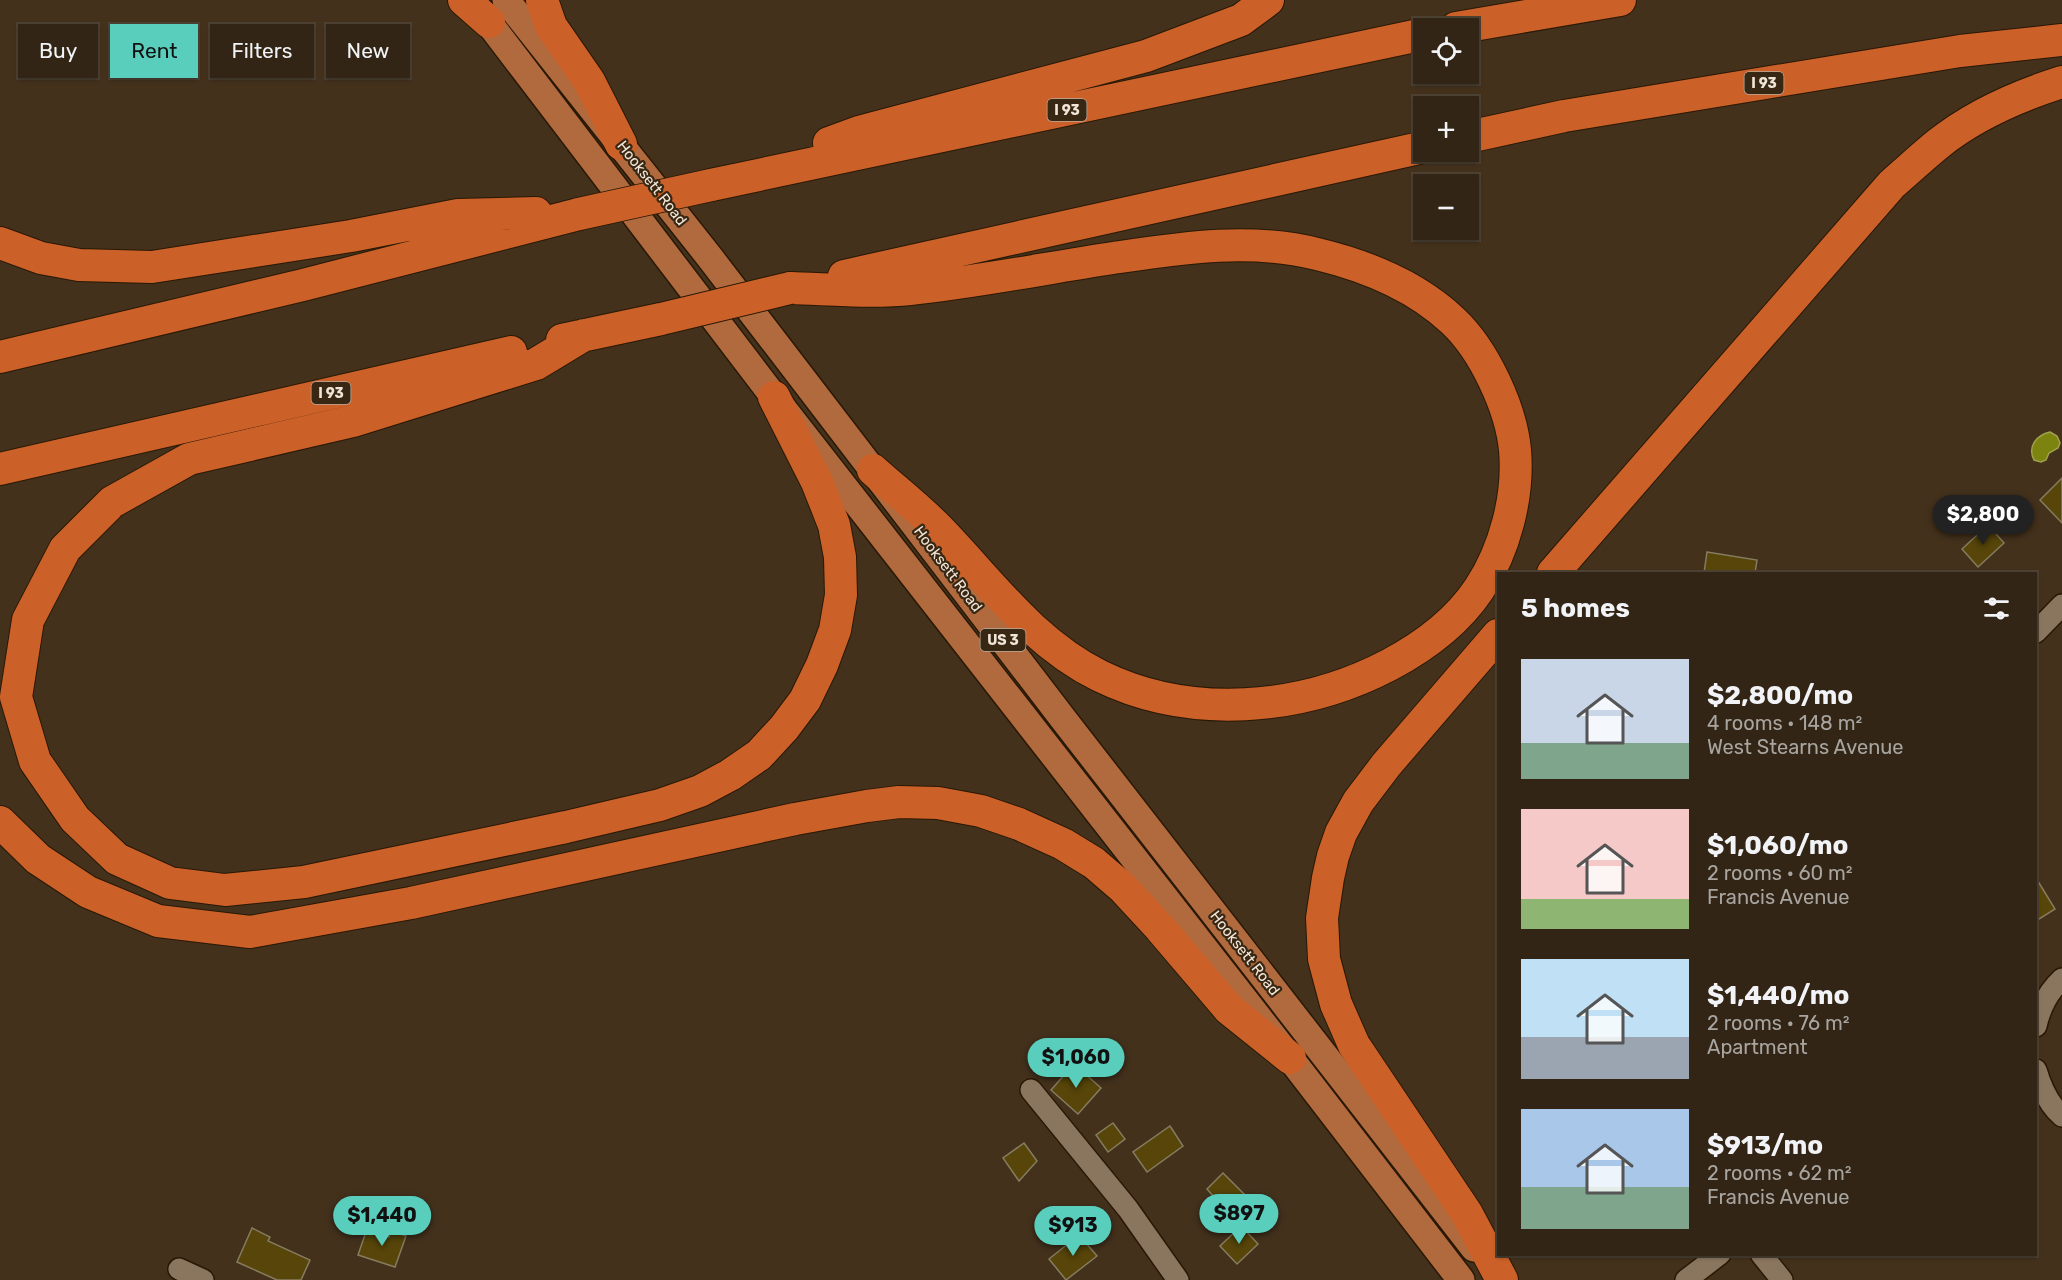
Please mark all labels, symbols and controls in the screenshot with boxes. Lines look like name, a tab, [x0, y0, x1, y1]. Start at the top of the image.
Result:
map controls	[1413, 18, 1479, 240]
button: locate	[1413, 18, 1479, 84]
chip: Buy	[18, 24, 98, 78]
chip: Rent	[110, 24, 198, 78]
chip: Filters	[210, 24, 314, 78]
chip: New	[326, 24, 410, 78]
road number: I 93	[1744, 72, 1784, 94]
button: +	[1413, 96, 1479, 162]
road number: I 93	[1048, 99, 1086, 121]
street label: Hooksett Road	[613, 137, 691, 229]
button: −	[1413, 174, 1479, 240]
road number: I 93	[312, 382, 350, 404]
pin: $2,800	[1934, 495, 2032, 546]
text: $2,800	[1947, 502, 2019, 526]
street label: Hooksett Road	[910, 523, 986, 615]
icon: filters	[1980, 592, 2013, 625]
text: 5 homes	[1521, 593, 1630, 624]
road number: US 3	[980, 629, 1026, 651]
text: $2,800/mo	[1707, 680, 1853, 711]
icon: home	[1569, 683, 1641, 755]
text: 4 rooms · 148 m²	[1707, 711, 1862, 735]
text: West Stearns Avenue	[1707, 735, 1904, 759]
text: $1,060/mo	[1707, 830, 1848, 861]
icon: home	[1569, 833, 1641, 905]
text: 2 rooms · 60 m²	[1707, 861, 1853, 885]
text: Francis Avenue	[1707, 885, 1850, 909]
street label: Hooksett Road	[1206, 907, 1284, 999]
text: $1,440/mo	[1707, 980, 1849, 1011]
icon: home	[1569, 983, 1641, 1055]
text: 2 rooms · 76 m²	[1707, 1011, 1850, 1035]
text: Apartment	[1707, 1035, 1808, 1059]
pin: $1,060	[1027, 1038, 1125, 1089]
text: $1,060	[1042, 1045, 1110, 1069]
text: $913/mo	[1707, 1130, 1823, 1161]
icon: home	[1569, 1133, 1641, 1205]
text: 2 rooms · 62 m²	[1707, 1161, 1852, 1185]
text: Francis Avenue	[1707, 1185, 1850, 1209]
pin: $897	[1203, 1194, 1275, 1245]
pin: $1,440	[333, 1196, 431, 1247]
text: $897	[1213, 1201, 1265, 1225]
text: $1,440	[347, 1203, 417, 1227]
pin: $913	[1037, 1206, 1109, 1257]
text: $913	[1048, 1213, 1098, 1237]

